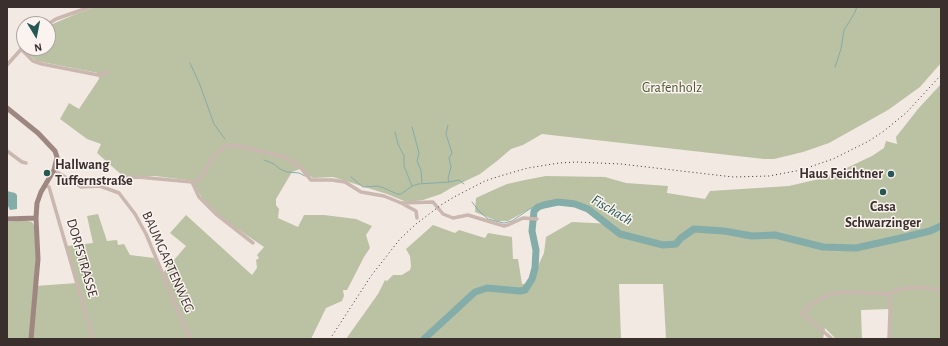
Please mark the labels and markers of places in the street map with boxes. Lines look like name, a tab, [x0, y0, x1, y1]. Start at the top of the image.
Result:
place label: Hallwang Tuffernstraße	[55, 157, 133, 190]
place label: Haus Feichtner	[799, 166, 883, 182]
marker: Hallwang Tuffernstraße	[42, 168, 52, 178]
marker: Haus Feichtner	[886, 169, 896, 179]
marker: Casa Schwarzinger	[878, 187, 888, 197]
place label: Casa Schwarzinger	[845, 199, 921, 232]

